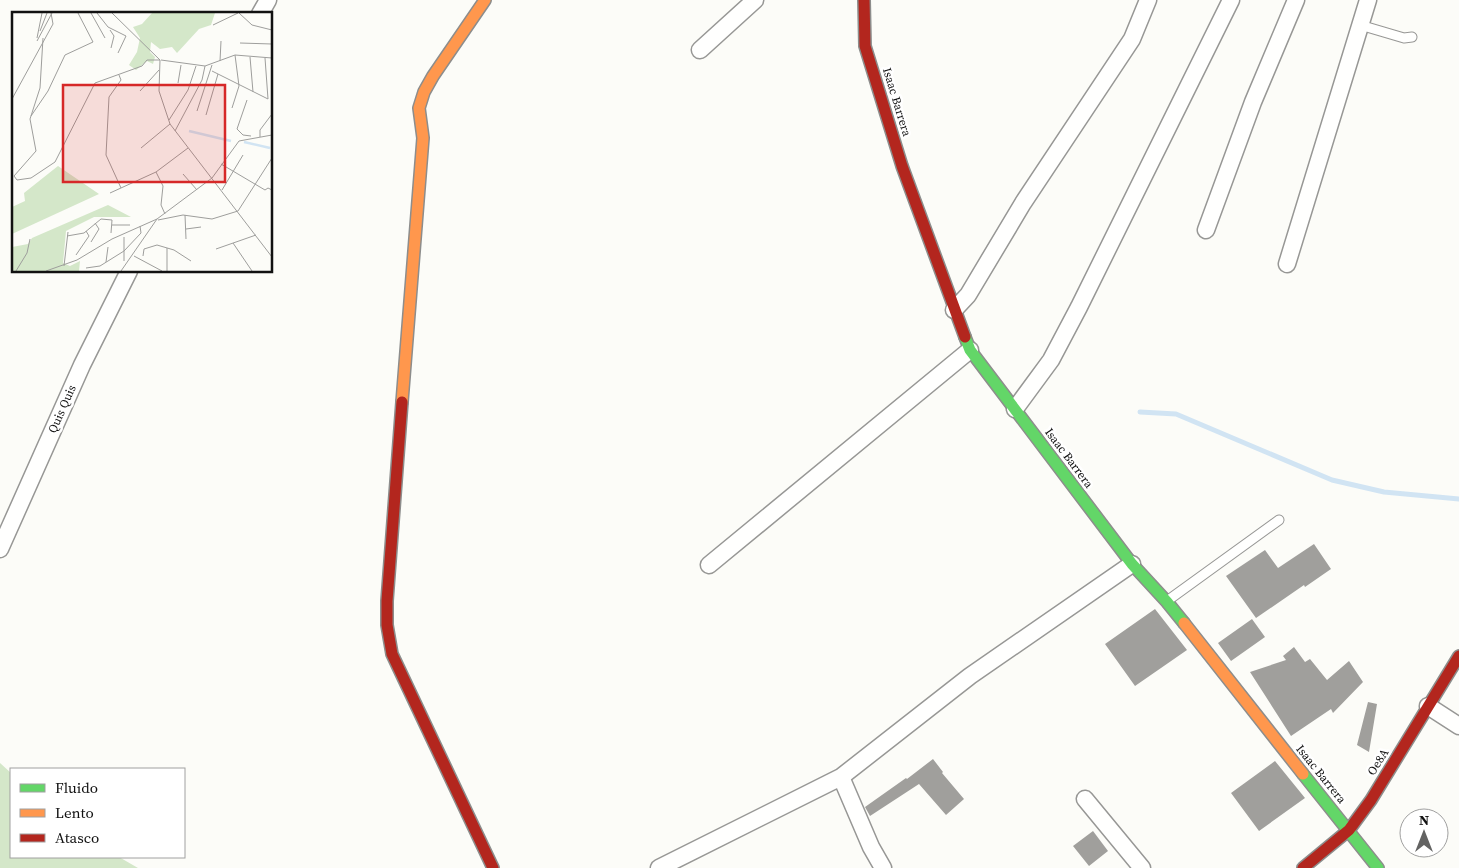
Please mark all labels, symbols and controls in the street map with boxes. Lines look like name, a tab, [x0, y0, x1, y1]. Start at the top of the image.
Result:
inset map	[12, 12, 272, 272]
street label: Isaac Barrera	[879, 66, 915, 139]
street label: Quis Quis	[44, 382, 80, 436]
street label: Isaac Barrera	[1041, 425, 1097, 492]
street label: Isaac Barrera	[1292, 741, 1350, 807]
street label: Oe8A	[1364, 746, 1392, 778]
legend	[10, 768, 185, 858]
text: Fluido	[55, 777, 98, 798]
text: Lento	[55, 802, 94, 823]
north arrow	[1399, 808, 1449, 858]
text: N	[1419, 810, 1429, 830]
text: Atasco	[55, 827, 99, 848]

